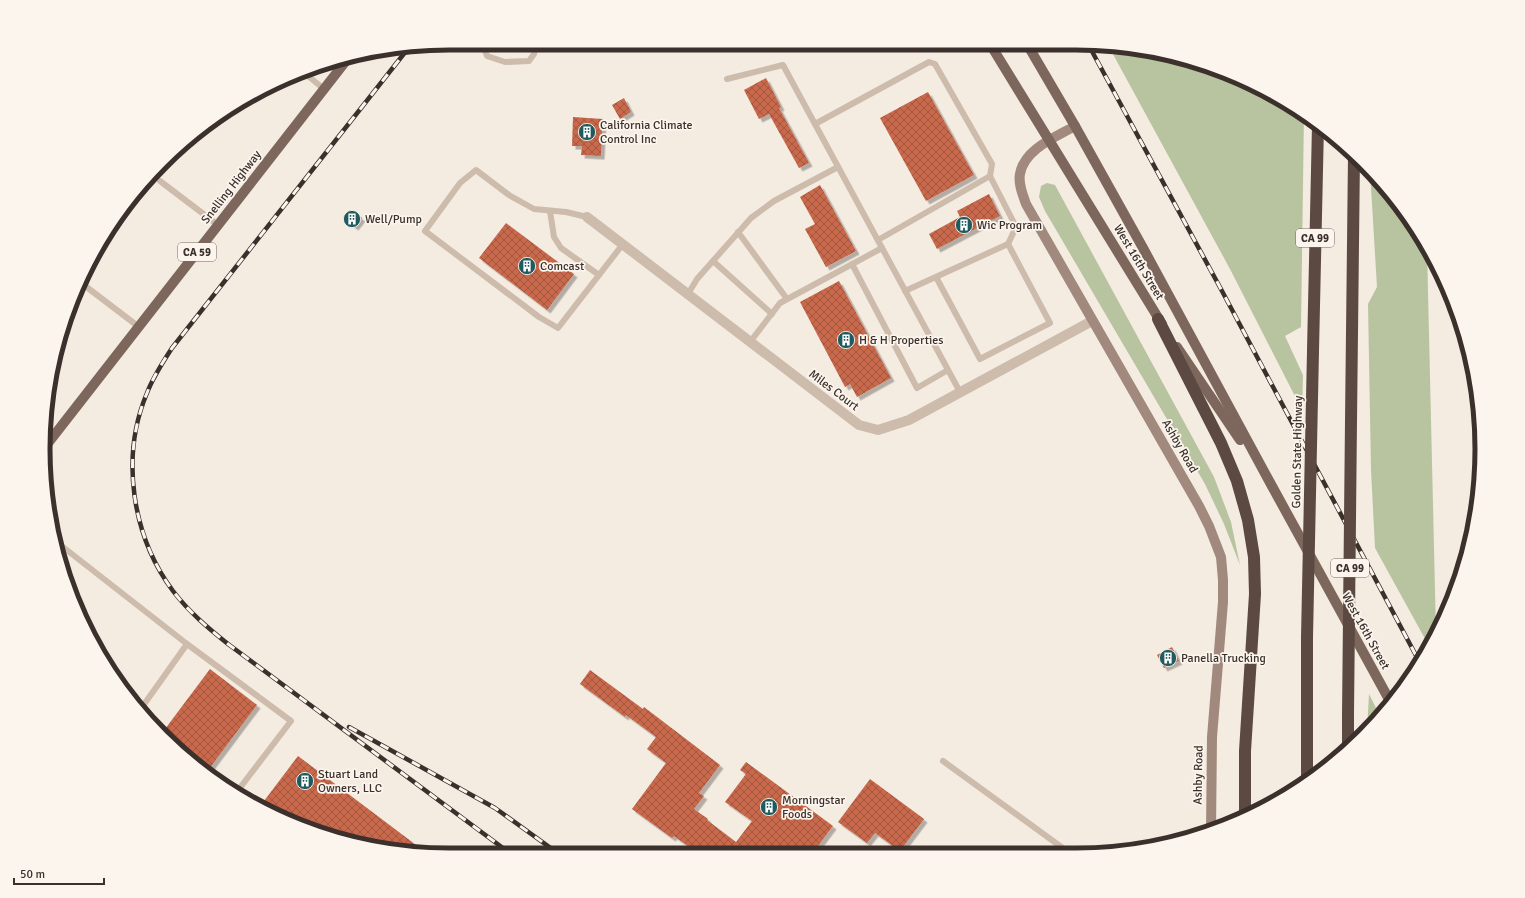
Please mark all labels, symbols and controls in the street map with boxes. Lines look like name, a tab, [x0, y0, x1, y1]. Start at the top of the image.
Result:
place label: California Climate Control Inc	[600, 118, 693, 147]
building icon: California Climate Control Inc	[577, 122, 597, 142]
street label: Snelling Highway	[198, 147, 265, 227]
building icon: Well/Pump	[342, 209, 362, 229]
place label: Well/Pump	[365, 212, 422, 227]
building icon: Wic Program	[954, 215, 974, 235]
place label: Wic Program	[977, 218, 1042, 233]
street label: West 16th Street	[1110, 222, 1167, 303]
road number: CA 99	[1296, 229, 1334, 247]
road number: CA 59	[178, 243, 216, 261]
building icon: Comcast	[517, 256, 537, 276]
place label: Comcast	[540, 259, 584, 274]
building icon: H & H Properties	[836, 330, 856, 350]
place label: H & H Properties	[859, 333, 943, 348]
street label: Miles Court	[806, 367, 862, 414]
street label: Golden State Highway	[1289, 395, 1306, 508]
street label: Ashby Road	[1158, 417, 1201, 476]
road number: CA 99	[1331, 559, 1369, 577]
street label: West 16th Street	[1338, 590, 1393, 672]
building icon: Panella Trucking	[1158, 648, 1178, 668]
place label: Panella Trucking	[1181, 651, 1266, 666]
street label: Ashby Road	[1190, 745, 1207, 805]
place label: Stuart Land Owners, LLC	[318, 767, 382, 796]
building icon: Stuart Land Owners, LLC	[295, 771, 315, 791]
place label: Morningstar Foods	[782, 793, 846, 822]
building icon: Morningstar Foods	[759, 797, 779, 817]
scale bar	[14, 860, 104, 886]
text: 50 m	[20, 867, 45, 882]

